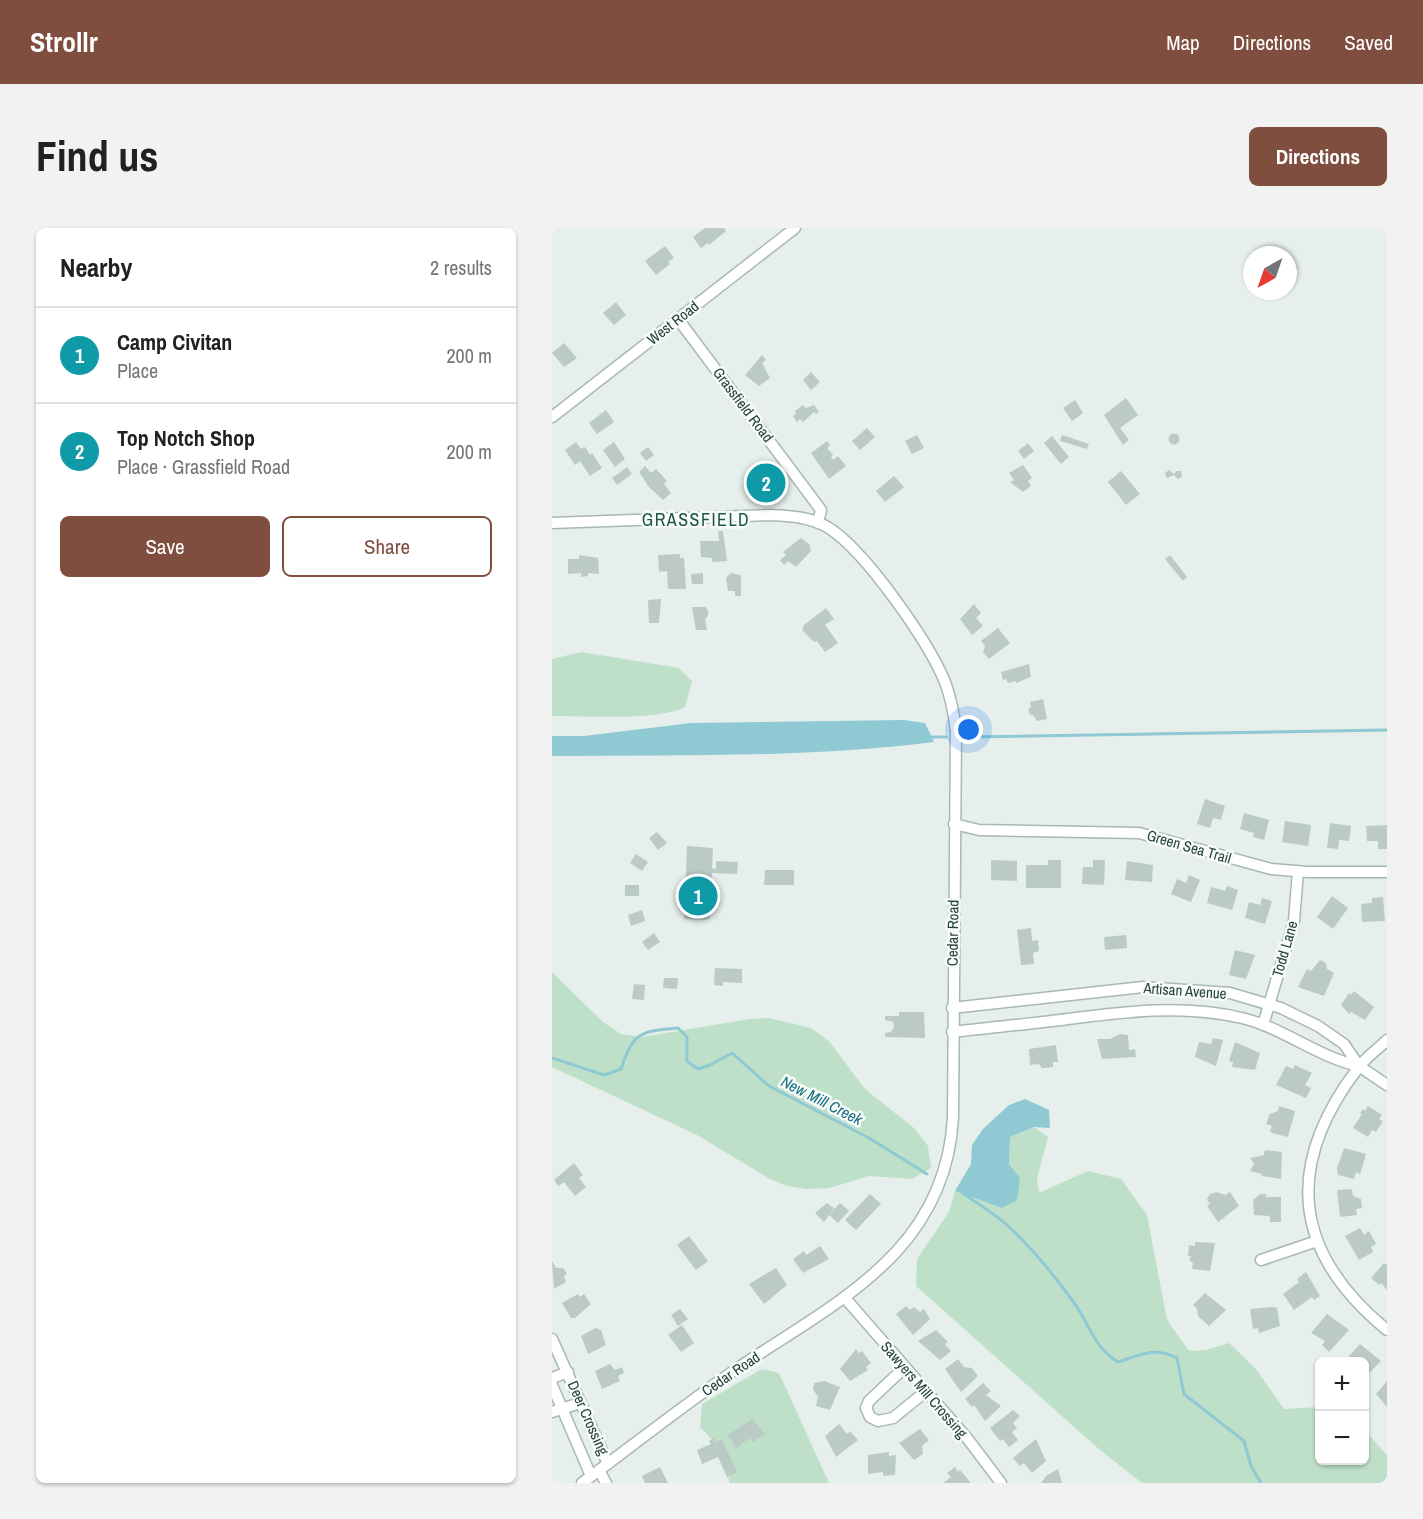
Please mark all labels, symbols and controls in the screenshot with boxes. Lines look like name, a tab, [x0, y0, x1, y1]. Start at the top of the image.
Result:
text: Strollr	[30, 23, 98, 61]
text: Map	[1166, 28, 1200, 57]
text: Directions	[1233, 28, 1311, 57]
text: Saved	[1344, 28, 1393, 57]
button: Directions	[1249, 127, 1387, 186]
text: Find us	[36, 128, 158, 184]
north arrow	[1243, 246, 1297, 300]
text: Nearby	[60, 250, 132, 285]
text: 2 results	[430, 254, 492, 281]
street label: West Road	[642, 296, 703, 350]
text: Camp Civitan	[117, 327, 232, 357]
text: 1	[75, 342, 84, 369]
text: 200 m	[446, 342, 492, 369]
text: Place	[117, 357, 158, 384]
street label: Grassfield Road	[708, 363, 779, 447]
text: Top Notch Shop	[117, 423, 255, 453]
text: 2	[75, 438, 84, 465]
text: 200 m	[446, 438, 492, 465]
text: Place · Grassfield Road	[117, 453, 290, 480]
pin: 2	[746, 460, 786, 506]
district label: GRASSFIELD	[642, 507, 750, 532]
button: Save	[60, 516, 270, 577]
button: Share	[282, 516, 492, 577]
your location	[954, 715, 983, 744]
street label: Green Sea Trail	[1144, 824, 1234, 869]
pin: 1	[678, 874, 718, 918]
street label: Cedar Road	[941, 900, 964, 966]
street label: Todd Lane	[1267, 918, 1303, 979]
street label: Artisan Avenue	[1142, 977, 1227, 1004]
water label: New Mill Creek	[777, 1070, 867, 1130]
street label: Sawyers Mill Crossing	[876, 1337, 973, 1443]
street label: Cedar Road	[697, 1346, 764, 1401]
map controls	[1315, 1357, 1369, 1465]
button: +	[1315, 1357, 1369, 1411]
street label: Deer Crossing	[563, 1377, 614, 1458]
button: −	[1315, 1411, 1369, 1465]

